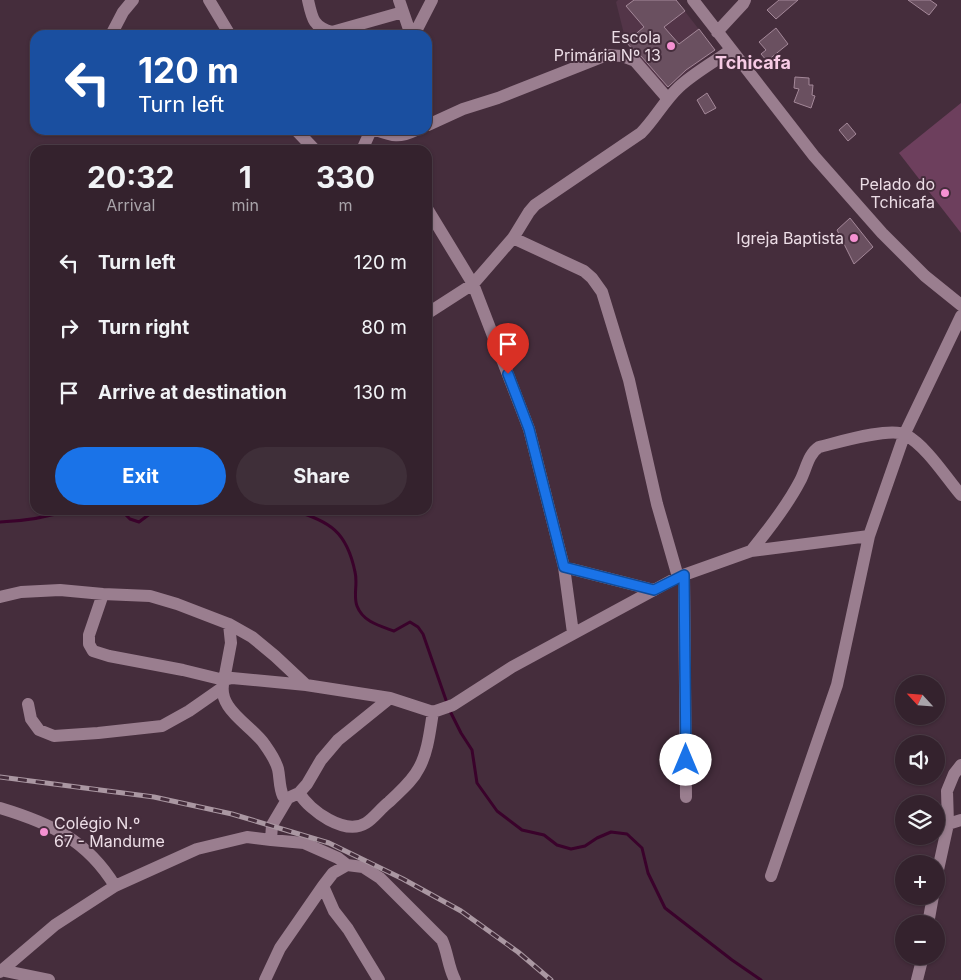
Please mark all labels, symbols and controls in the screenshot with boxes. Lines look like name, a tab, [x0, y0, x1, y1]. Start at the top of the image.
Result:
place label: Escola Primária Nº 13	[554, 27, 661, 65]
marker: Escola Primária Nº 13	[665, 40, 677, 52]
text: 120 m	[138, 49, 239, 91]
icon: left	[55, 50, 120, 115]
district label: Tchicafa	[715, 52, 791, 73]
text: Turn left	[138, 91, 224, 117]
text: 20:32	[87, 159, 174, 195]
text: 1	[239, 159, 252, 195]
text: 330	[316, 159, 375, 195]
place label: Pelado do Tchicafa	[859, 174, 935, 212]
marker: Pelado do Tchicafa	[939, 187, 951, 199]
text: Arrival	[106, 195, 155, 215]
text: min	[232, 195, 259, 215]
text: m	[338, 195, 352, 215]
place label: Igreja Baptista	[736, 228, 844, 248]
marker: Igreja Baptista	[848, 232, 860, 244]
icon: left	[55, 249, 83, 277]
text: Turn left	[98, 251, 176, 274]
text: 120 m	[354, 251, 407, 274]
icon: right	[55, 314, 83, 342]
text: Turn right	[98, 316, 189, 339]
text: 80 m	[361, 316, 407, 339]
pin	[487, 323, 529, 374]
icon: arrive	[494, 330, 522, 358]
icon: arrive	[55, 379, 83, 407]
text: Arrive at destination	[98, 381, 287, 404]
text: 130 m	[354, 381, 407, 404]
button: Exit	[55, 447, 226, 505]
button: Share	[236, 447, 407, 505]
north arrow	[895, 675, 945, 725]
map controls	[895, 675, 945, 965]
position arrow	[659, 733, 711, 785]
button: sound	[895, 735, 945, 785]
button: layers	[895, 795, 945, 845]
place label: Colégio N.º 67 - Mandume	[54, 813, 165, 851]
marker: Colégio N.º 67 - Mandume	[38, 826, 50, 838]
button: +	[895, 855, 945, 905]
button: −	[895, 915, 945, 965]

